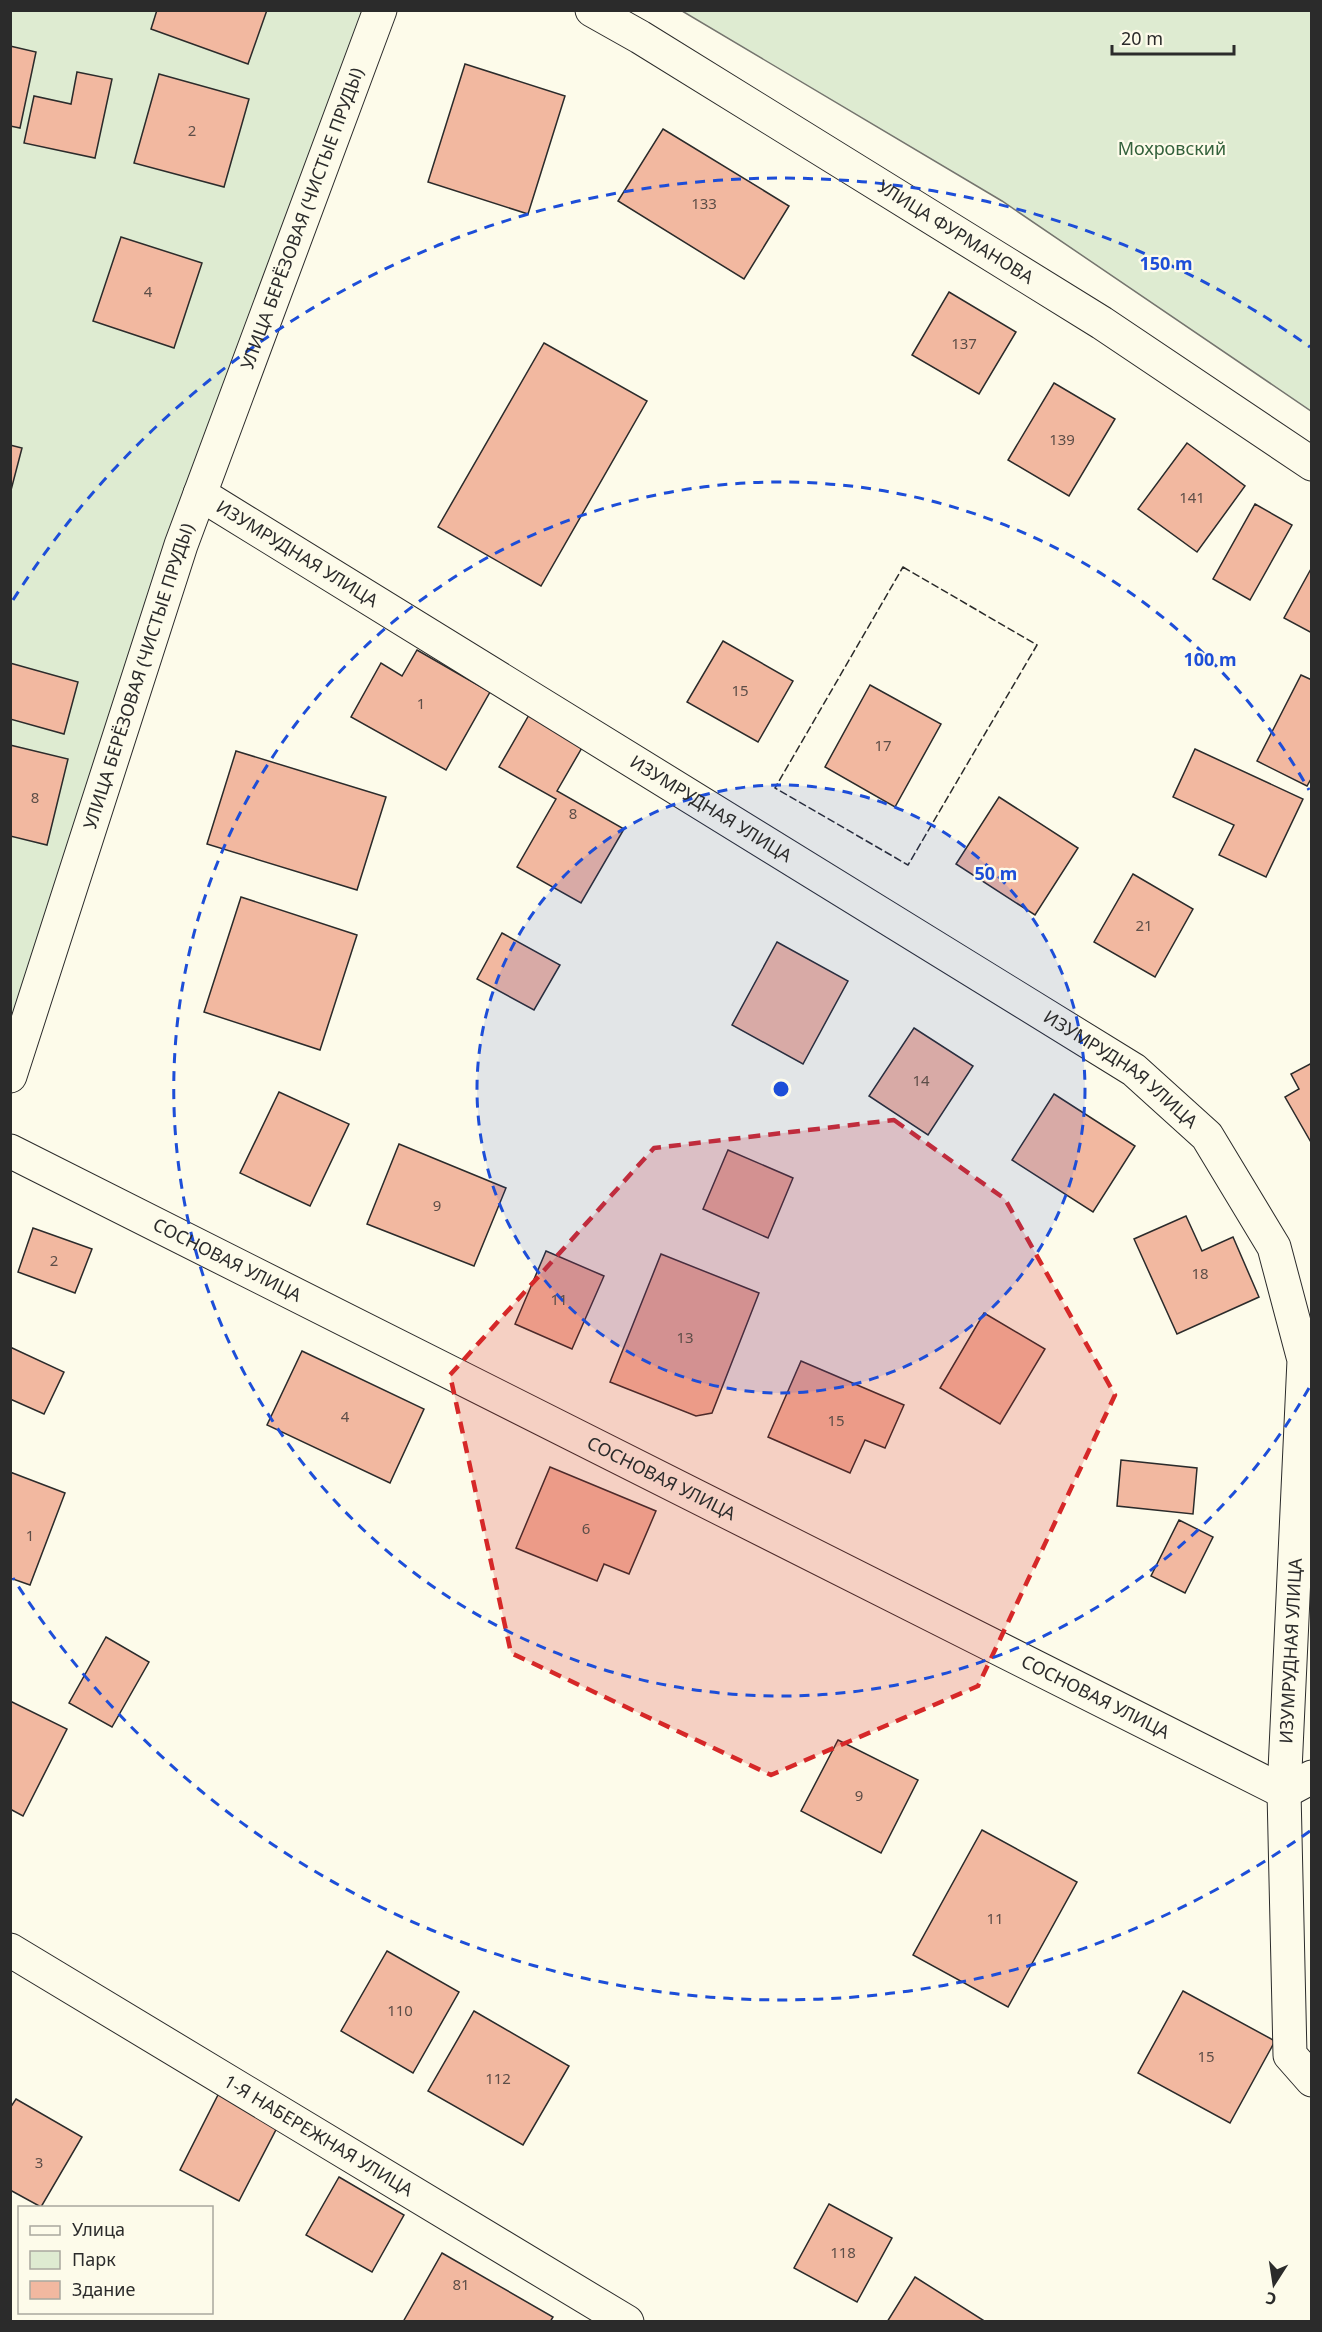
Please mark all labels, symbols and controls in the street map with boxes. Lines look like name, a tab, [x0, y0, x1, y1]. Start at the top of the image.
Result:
scale bar	[1112, 18, 1234, 56]
text: 20 m	[1121, 26, 1163, 50]
street label: УЛИЦА БЕРЁЗОВАЯ (ЧИСТЫЕ ПРУДЫ)	[234, 64, 368, 373]
house number: 2	[188, 120, 196, 140]
park label: Мохровский	[1118, 136, 1226, 160]
street label: УЛИЦА ФУРМАНОВА	[873, 174, 1039, 289]
house number: 133	[691, 193, 717, 213]
text: 150 m	[1139, 251, 1193, 275]
house number: 4	[144, 281, 153, 301]
house number: 137	[951, 333, 977, 353]
house number: 139	[1049, 429, 1075, 449]
house number: 141	[1179, 487, 1205, 507]
street label: ИЗУМРУДНАЯ УЛИЦА	[212, 494, 383, 612]
street label: УЛИЦА БЕРЁЗОВАЯ (ЧИСТЫЕ ПРУДЫ)	[77, 520, 199, 832]
text: 100 m	[1183, 647, 1237, 671]
house number: 15	[731, 680, 749, 700]
house number: 1	[417, 693, 425, 713]
house number: 17	[874, 735, 892, 755]
street label: ИЗУМРУДНАЯ УЛИЦА	[626, 749, 797, 867]
house number: 8	[31, 787, 39, 807]
house number: 8	[569, 803, 577, 823]
text: 50 m	[975, 861, 1017, 885]
house number: 21	[1135, 915, 1153, 935]
street label: ИЗУМРУДНАЯ УЛИЦА	[1039, 1004, 1204, 1133]
house number: 14	[912, 1070, 930, 1090]
centre of rings	[771, 1079, 791, 1099]
house number: 9	[433, 1195, 441, 1215]
street label: СОСНОВАЯ УЛИЦА	[149, 1212, 306, 1307]
house number: 2	[50, 1250, 58, 1270]
house number: 18	[1191, 1263, 1209, 1283]
house number: 11	[550, 1289, 568, 1309]
house number: 13	[676, 1327, 694, 1347]
house number: 4	[341, 1406, 350, 1426]
house number: 15	[827, 1410, 845, 1430]
street label: СОСНОВАЯ УЛИЦА	[583, 1430, 740, 1525]
house number: 6	[582, 1518, 590, 1538]
house number: 1	[26, 1525, 34, 1545]
street label: ИЗУМРУДНАЯ УЛИЦА	[1273, 1557, 1307, 1744]
street label: СОСНОВАЯ УЛИЦА	[1017, 1649, 1175, 1744]
house number: 9	[855, 1785, 863, 1805]
house number: 11	[986, 1908, 1004, 1928]
house number: 110	[387, 2000, 413, 2020]
house number: 15	[1197, 2046, 1215, 2066]
house number: 112	[485, 2068, 511, 2088]
street label: 1-Я НАБЕРЕЖНАЯ УЛИЦА	[220, 2069, 418, 2202]
house number: 3	[35, 2152, 43, 2172]
legend	[18, 2206, 213, 2314]
text: Улица	[72, 2217, 125, 2241]
house number: 118	[830, 2242, 856, 2262]
text: Парк	[72, 2247, 116, 2271]
north arrow	[1244, 2254, 1304, 2314]
house number: 81	[452, 2274, 470, 2294]
text: Здание	[72, 2277, 136, 2301]
text: С	[1264, 2287, 1278, 2311]

